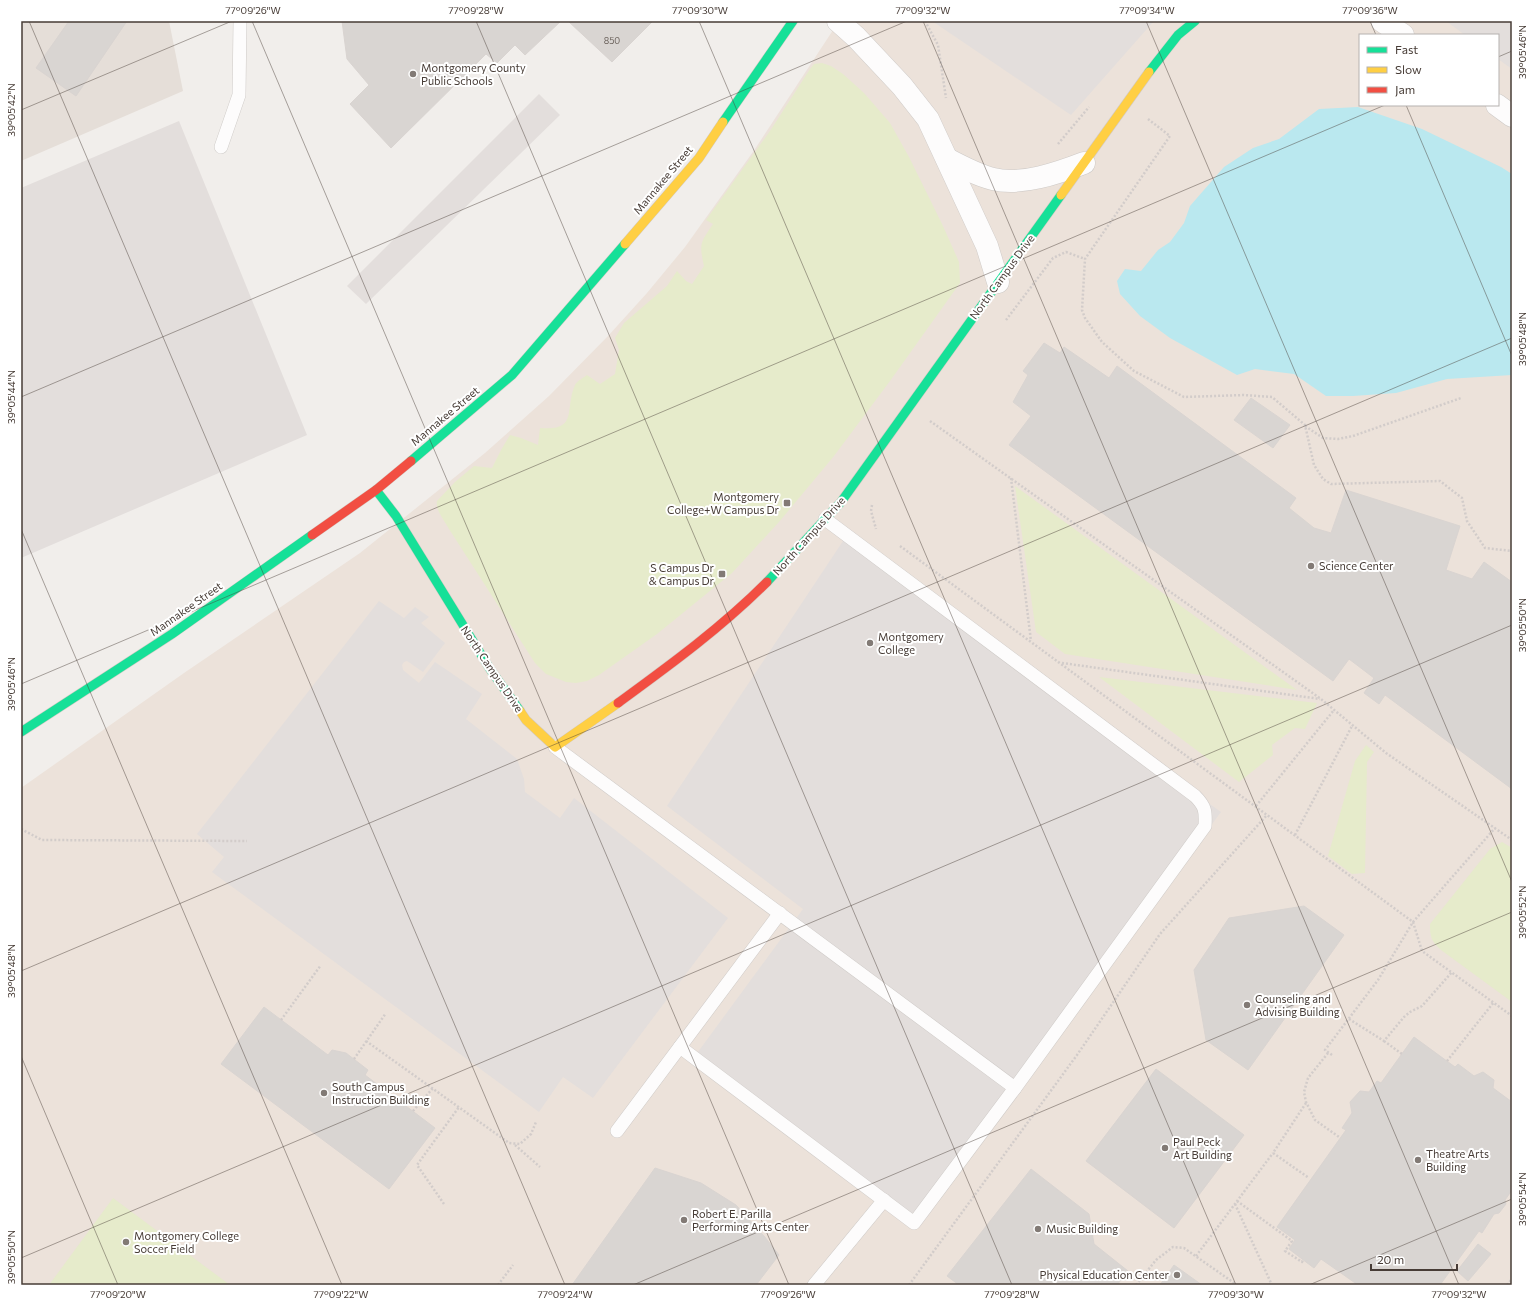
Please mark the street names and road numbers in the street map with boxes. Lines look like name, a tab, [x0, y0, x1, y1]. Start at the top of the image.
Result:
street label: Mannakee Street	[630, 143, 695, 216]
street label: North Campus Drive	[967, 232, 1037, 322]
street label: Mannakee Street	[408, 383, 482, 448]
street label: North Campus Drive	[770, 493, 848, 578]
street label: Mannakee Street	[147, 579, 225, 638]
street label: North Campus Drive	[459, 623, 526, 715]

